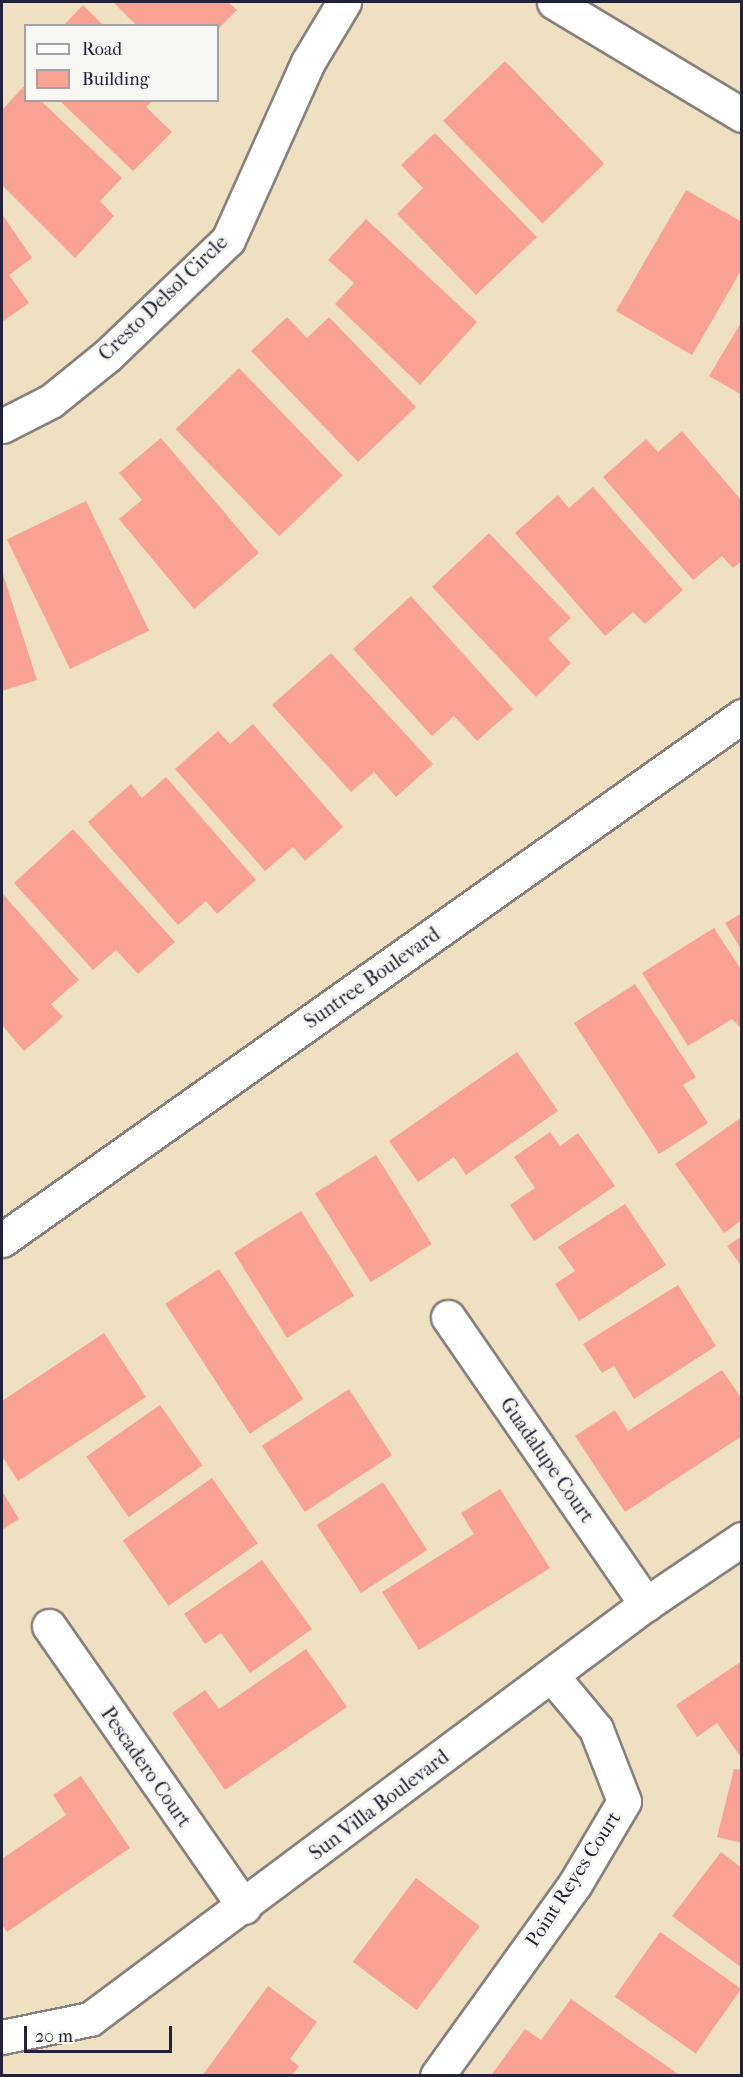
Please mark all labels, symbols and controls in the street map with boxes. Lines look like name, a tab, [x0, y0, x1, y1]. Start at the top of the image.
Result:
legend	[24, 24, 219, 102]
text: Road	[82, 39, 122, 60]
text: Building	[82, 69, 149, 90]
street label: Cresto Delsol Circle	[93, 230, 233, 366]
street label: Suntree Boulevard	[299, 922, 445, 1034]
street label: Guadalupe Court	[495, 1393, 599, 1527]
street label: Pescadero Court	[96, 1702, 196, 1832]
street label: Sun Villa Boulevard	[304, 1745, 454, 1865]
street label: Point Reyes Court	[520, 1807, 626, 1951]
scale bar	[27, 2014, 176, 2052]
text: 20 m	[35, 2026, 73, 2047]

